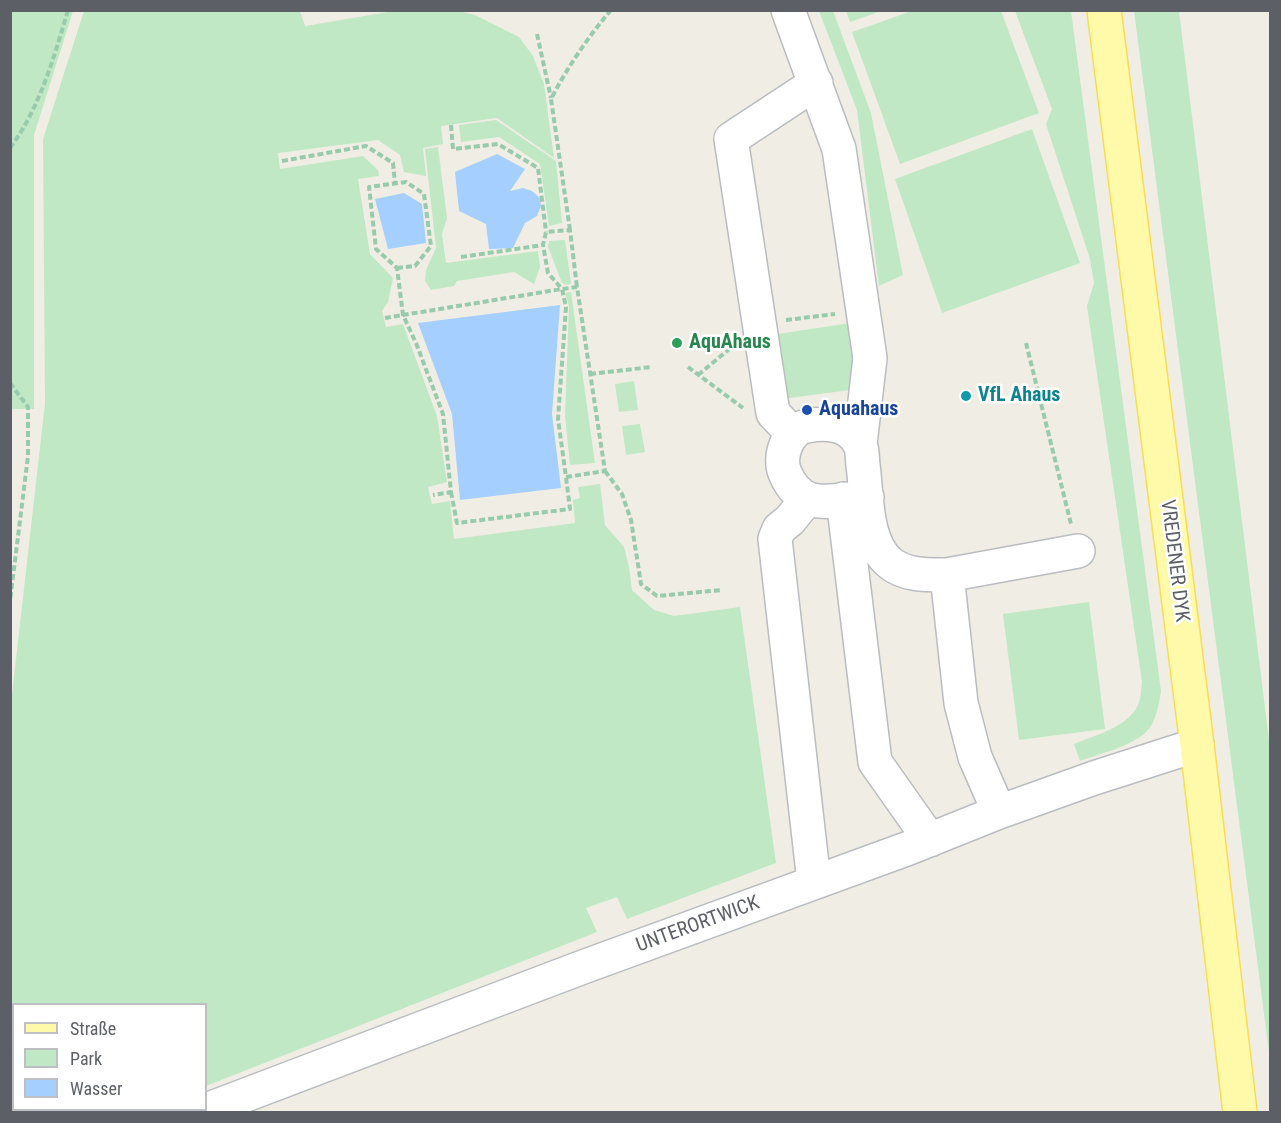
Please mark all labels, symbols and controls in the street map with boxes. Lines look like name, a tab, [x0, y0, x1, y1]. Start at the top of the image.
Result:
place label: AquAhaus	[689, 331, 771, 355]
marker: AquAhaus	[670, 336, 684, 350]
place label: VfL Ahaus	[978, 384, 1060, 408]
marker: VfL Ahaus	[959, 389, 973, 403]
place label: Aquahaus	[819, 398, 898, 422]
marker: Aquahaus	[800, 403, 814, 417]
street label: VREDENER DYK	[1155, 498, 1193, 624]
street label: UNTERORTWICK	[633, 892, 763, 958]
legend	[12, 1003, 207, 1111]
text: Straße	[70, 1018, 116, 1039]
text: Park	[70, 1048, 102, 1069]
text: Wasser	[70, 1078, 122, 1099]

